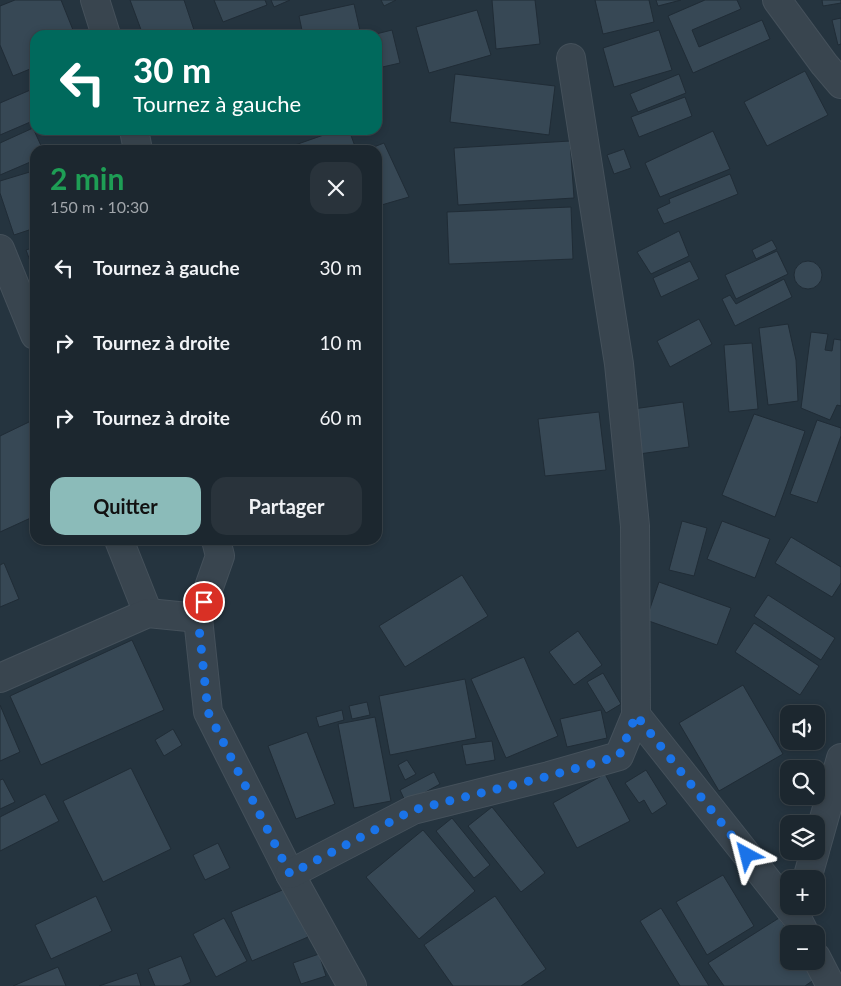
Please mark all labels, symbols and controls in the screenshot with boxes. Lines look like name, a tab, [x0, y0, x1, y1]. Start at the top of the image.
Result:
text: 30 m	[133, 48, 211, 90]
icon: left	[50, 50, 115, 115]
text: Tournez à gauche	[133, 90, 301, 117]
text: 2 min	[50, 160, 124, 196]
button: close	[310, 162, 362, 214]
text: 150 m · 10:30	[50, 197, 149, 216]
icon: left	[50, 254, 78, 282]
text: Tournez à gauche	[93, 256, 240, 279]
text: 30 m	[319, 256, 362, 279]
icon: right	[50, 329, 78, 357]
text: Tournez à droite	[93, 331, 230, 354]
text: 10 m	[319, 331, 362, 354]
icon: right	[50, 404, 78, 432]
text: Tournez à droite	[93, 406, 230, 429]
text: 60 m	[319, 406, 362, 429]
button: Quitter	[50, 477, 201, 535]
button: Partager	[211, 477, 362, 535]
pin	[183, 581, 225, 623]
icon: arrive	[190, 588, 218, 616]
map controls	[780, 705, 825, 970]
button: sound	[780, 705, 825, 750]
button: search	[780, 760, 825, 805]
button: layers	[780, 815, 825, 860]
position arrow	[720, 828, 772, 880]
button: +	[780, 870, 825, 915]
button: −	[780, 925, 825, 970]

